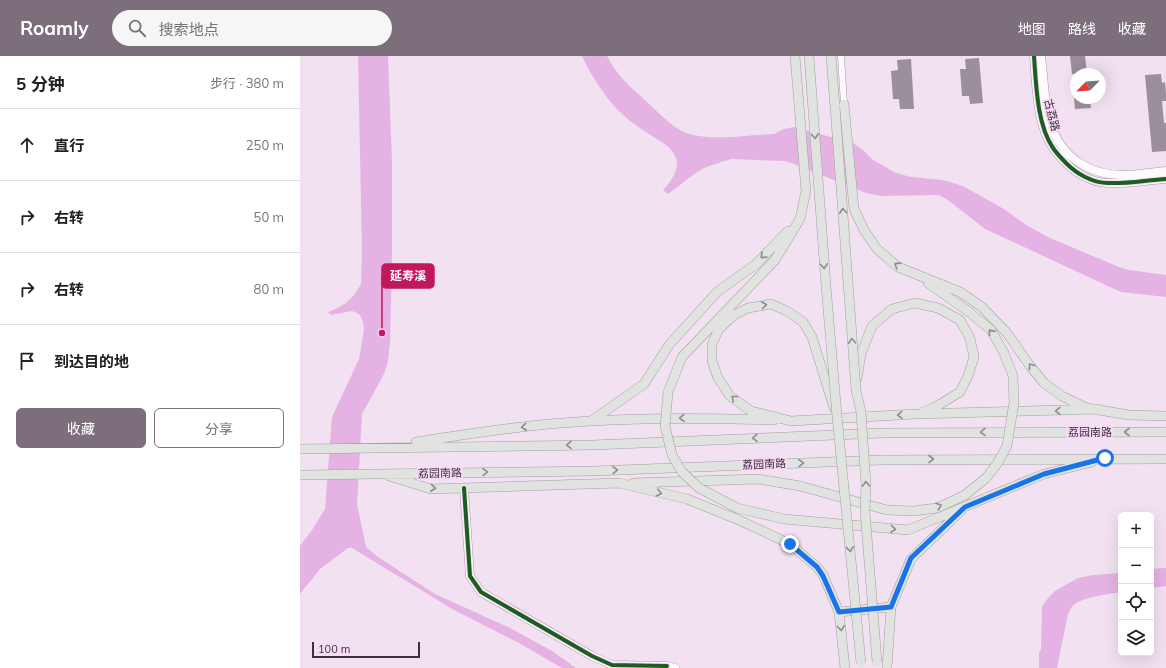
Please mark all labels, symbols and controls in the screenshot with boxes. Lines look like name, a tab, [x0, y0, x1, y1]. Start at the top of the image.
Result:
search box	[112, 10, 392, 46]
text: Roamly	[20, 16, 88, 40]
icon: search	[126, 17, 148, 39]
text: 搜索地点	[158, 20, 219, 39]
text: 地图	[1018, 20, 1046, 38]
text: 路线	[1068, 20, 1096, 38]
text: 收藏	[1118, 20, 1146, 38]
north arrow	[1070, 68, 1106, 104]
text: 5 分钟	[16, 73, 65, 94]
text: 步行 · 380 m	[210, 75, 284, 91]
street label: 古荔路	[1041, 97, 1063, 133]
one-way arrow	[811, 133, 820, 139]
icon: ahead	[16, 134, 38, 156]
text: 直行	[54, 136, 84, 155]
text: 250 m	[246, 137, 284, 153]
icon: right	[16, 206, 38, 228]
text: 右转	[54, 208, 84, 227]
one-way arrow	[838, 208, 847, 214]
text: 50 m	[254, 209, 284, 225]
one-way arrow	[760, 251, 768, 259]
one-way arrow	[820, 263, 829, 269]
one-way arrow	[895, 263, 902, 270]
callout: 延寿溪	[382, 264, 434, 288]
text: 延寿溪	[390, 268, 426, 283]
icon: right	[16, 278, 38, 300]
text: 右转	[54, 280, 84, 299]
text: 80 m	[254, 281, 284, 297]
one-way arrow	[761, 301, 767, 310]
one-way arrow	[988, 329, 995, 336]
one-way arrow	[848, 338, 857, 344]
icon: arrive	[16, 350, 38, 372]
text: 到达目的地	[54, 352, 129, 371]
one-way arrow	[1028, 364, 1035, 371]
one-way arrow	[731, 395, 738, 402]
one-way arrow	[1055, 406, 1061, 415]
button: 收藏	[16, 408, 146, 448]
button: 分享	[154, 408, 284, 448]
one-way arrow	[897, 411, 903, 419]
one-way arrow	[679, 414, 685, 422]
one-way arrow	[521, 423, 527, 432]
street label: 荔园南路	[1068, 425, 1112, 439]
one-way arrow	[980, 428, 986, 436]
one-way arrow	[1124, 428, 1130, 436]
one-way arrow	[752, 434, 758, 443]
one-way arrow	[566, 441, 572, 449]
route start	[1096, 449, 1114, 467]
one-way arrow	[928, 455, 934, 463]
street label: 荔园南路	[742, 456, 786, 472]
one-way arrow	[798, 459, 804, 467]
street label: 荔园南路	[418, 466, 462, 480]
one-way arrow	[612, 466, 618, 475]
one-way arrow	[482, 468, 488, 476]
one-way arrow	[862, 481, 870, 487]
one-way arrow	[430, 483, 436, 492]
one-way arrow	[656, 488, 663, 496]
one-way arrow	[936, 502, 943, 511]
map controls	[1118, 512, 1154, 656]
button: +	[1118, 512, 1154, 548]
one-way arrow	[890, 524, 896, 533]
route end	[781, 535, 799, 553]
one-way arrow	[845, 546, 854, 552]
button: −	[1118, 548, 1154, 584]
button: locate	[1118, 584, 1154, 620]
button: layers	[1118, 620, 1154, 656]
one-way arrow	[836, 625, 845, 631]
scale bar	[312, 640, 420, 659]
text: 100 m	[318, 642, 350, 656]

